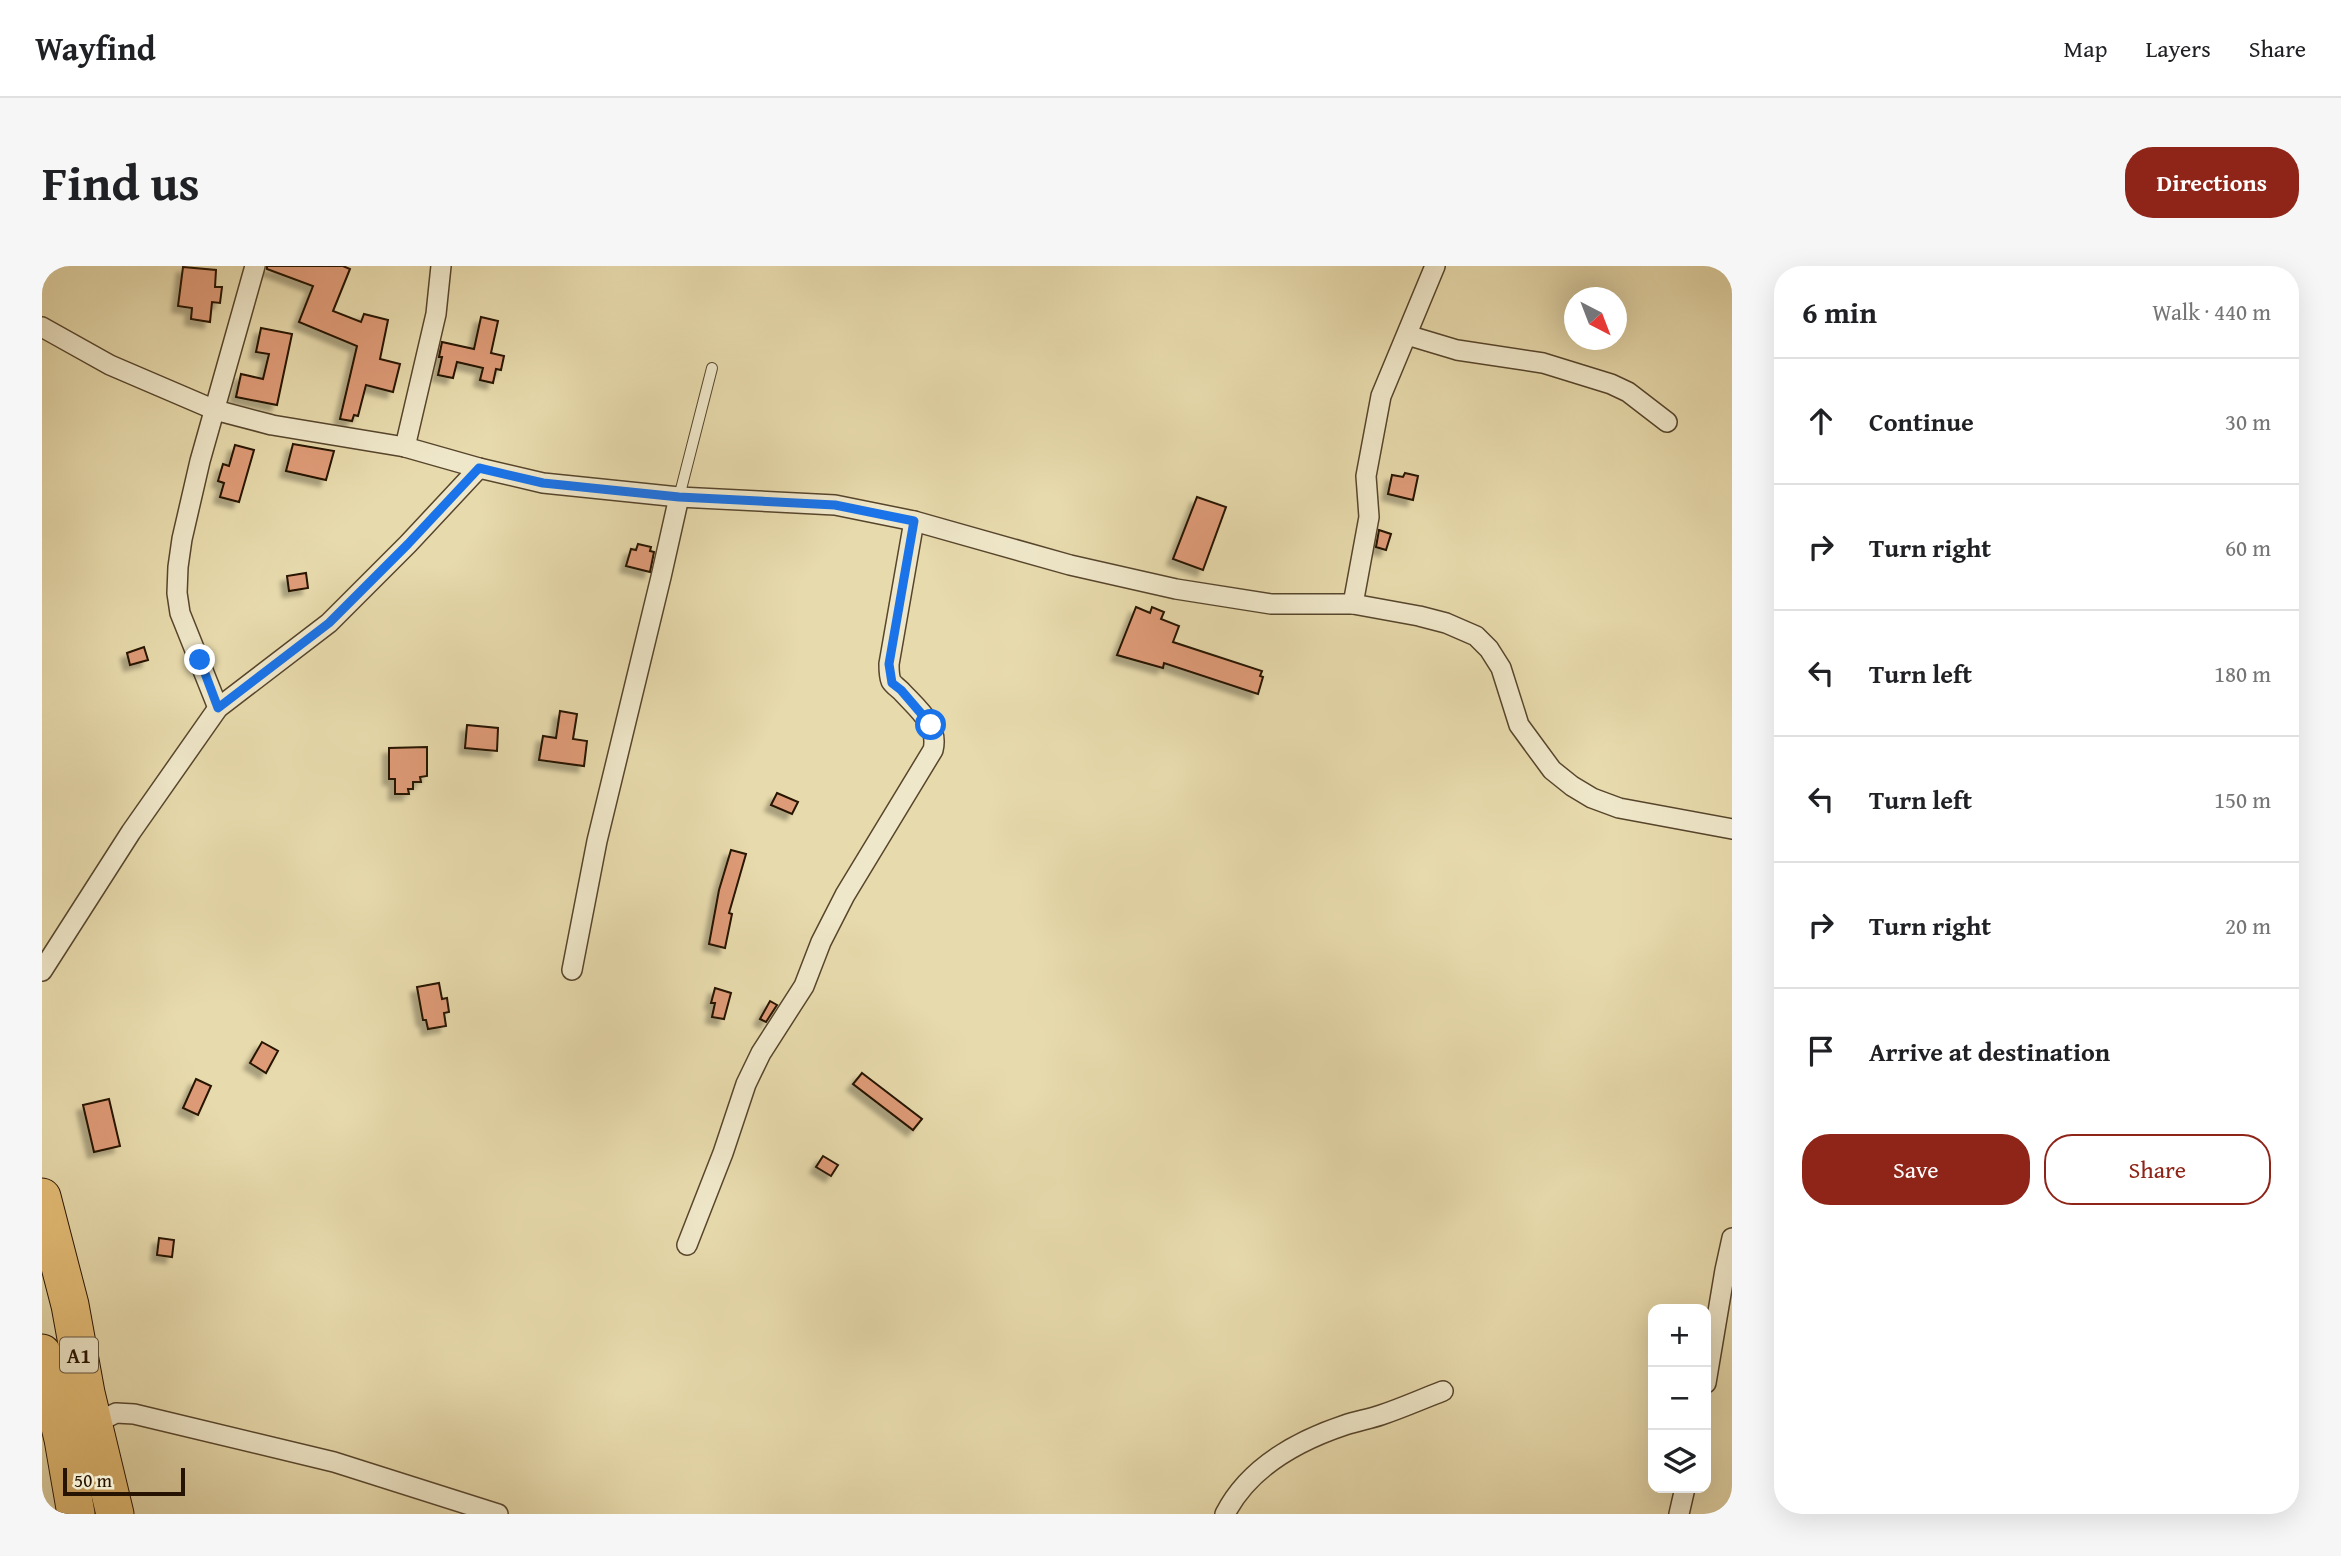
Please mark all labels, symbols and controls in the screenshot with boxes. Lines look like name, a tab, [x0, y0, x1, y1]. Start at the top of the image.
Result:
text: Wayfind	[35, 24, 156, 72]
text: Map	[2064, 31, 2107, 66]
text: Layers	[2145, 31, 2211, 66]
text: Share	[2249, 31, 2306, 66]
text: Find us	[42, 146, 200, 218]
button: Directions	[2125, 147, 2299, 218]
north arrow	[1564, 287, 1627, 350]
text: 6 min	[1802, 290, 1877, 334]
text: Walk · 440 m	[2152, 295, 2271, 328]
icon: ahead	[1802, 402, 1840, 440]
text: Continue	[1869, 402, 1974, 441]
text: 30 m	[2225, 405, 2271, 438]
icon: right	[1802, 528, 1840, 566]
text: Turn right	[1869, 528, 1991, 567]
text: 60 m	[2225, 531, 2271, 564]
route end	[184, 644, 215, 675]
icon: left	[1802, 654, 1840, 692]
text: Turn left	[1869, 654, 1972, 693]
text: 180 m	[2214, 657, 2271, 690]
route start	[915, 709, 946, 740]
icon: left	[1802, 780, 1840, 818]
text: Turn left	[1869, 780, 1972, 819]
text: 150 m	[2214, 783, 2271, 816]
icon: right	[1802, 906, 1840, 944]
text: Turn right	[1869, 906, 1991, 945]
text: 20 m	[2225, 909, 2271, 942]
icon: arrive	[1802, 1032, 1840, 1070]
text: Arrive at destination	[1869, 1032, 2110, 1071]
button: Save	[1802, 1134, 2030, 1205]
button: Share	[2044, 1134, 2271, 1205]
map controls	[1648, 1304, 1711, 1493]
button: +	[1648, 1304, 1711, 1367]
road number: A1	[60, 1338, 98, 1372]
button: −	[1648, 1367, 1711, 1430]
button: layers	[1648, 1430, 1711, 1493]
scale bar	[63, 1465, 186, 1497]
text: 50 m	[74, 1466, 112, 1494]

